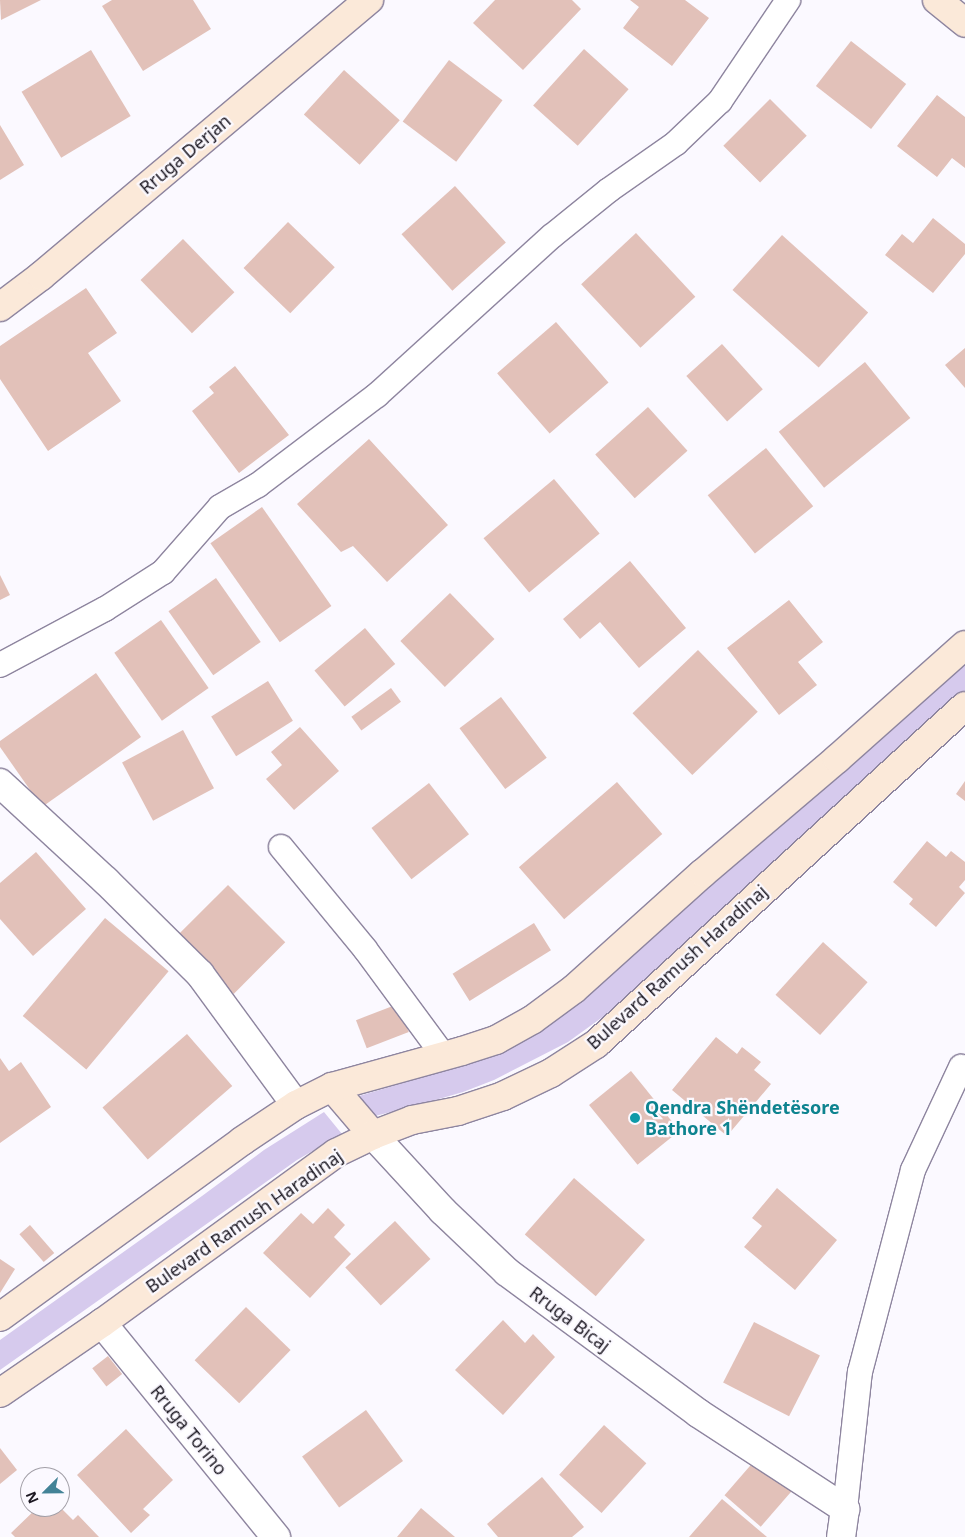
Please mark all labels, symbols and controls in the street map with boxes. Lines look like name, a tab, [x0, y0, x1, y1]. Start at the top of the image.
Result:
street label: Rruga Derjan	[135, 110, 235, 198]
street label: Bulevard Ramush Haradinaj	[582, 880, 772, 1054]
place label: Qendra Shëndetësore Bathore 1	[645, 1097, 840, 1140]
marker: Qendra Shëndetësore Bathore 1	[629, 1112, 641, 1124]
street label: Bulevard Ramush Haradinaj	[141, 1145, 347, 1297]
street label: Rruga Bicaj	[525, 1282, 615, 1356]
street label: Rruga Torino	[146, 1381, 232, 1479]
north arrow	[20, 1467, 70, 1517]
text: N	[21, 1489, 43, 1507]

